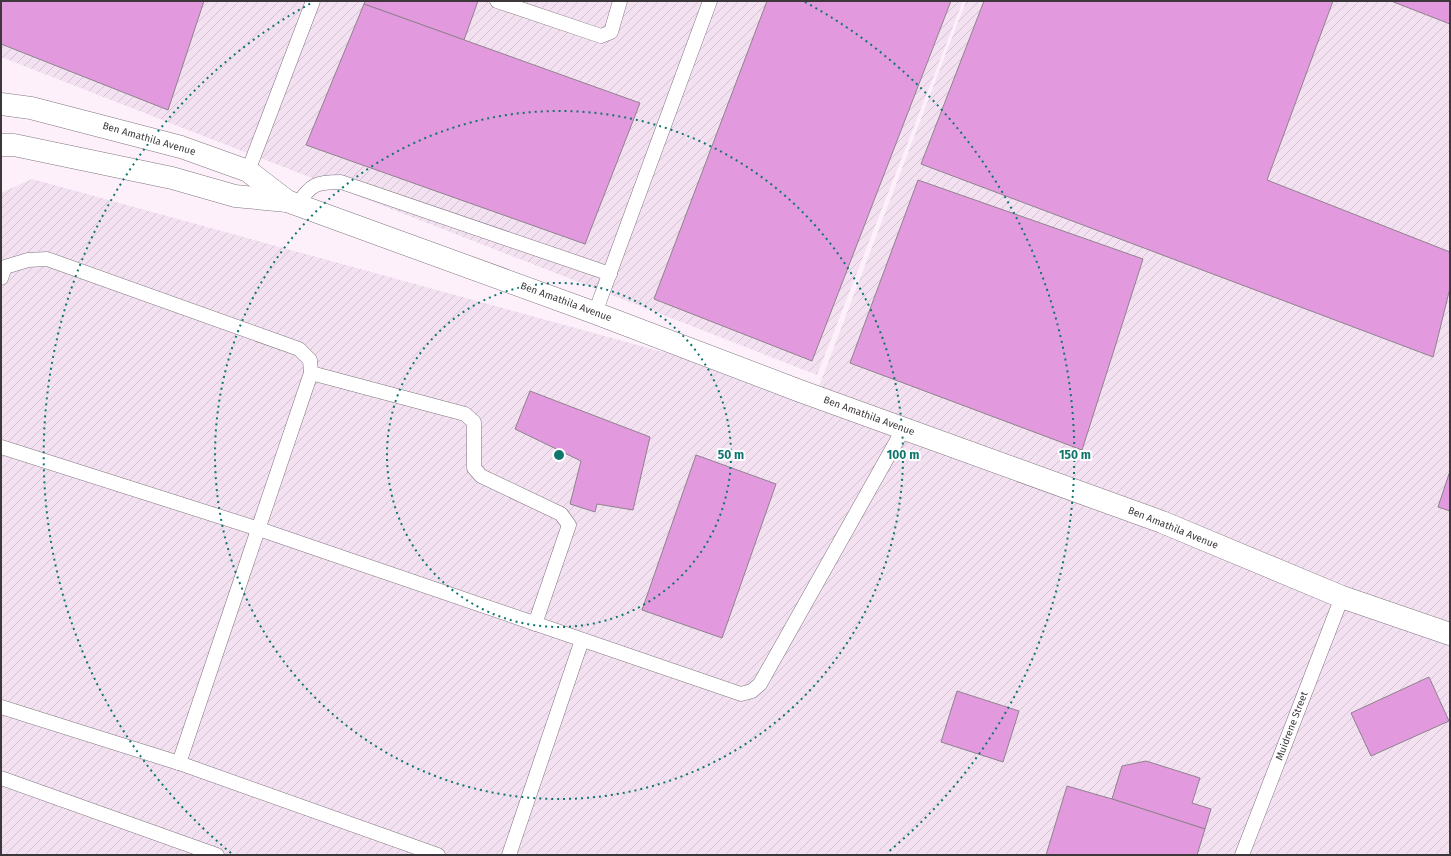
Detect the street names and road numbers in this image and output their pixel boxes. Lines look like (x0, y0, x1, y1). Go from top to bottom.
street label: Ben Amathila Avenue (101, 120, 197, 158)
street label: Ben Amathila Avenue (519, 280, 613, 324)
street label: Ben Amathila Avenue (822, 394, 916, 438)
street label: Ben Amathila Avenue (1126, 504, 1220, 552)
street label: Muidrene Street (1273, 690, 1311, 762)

